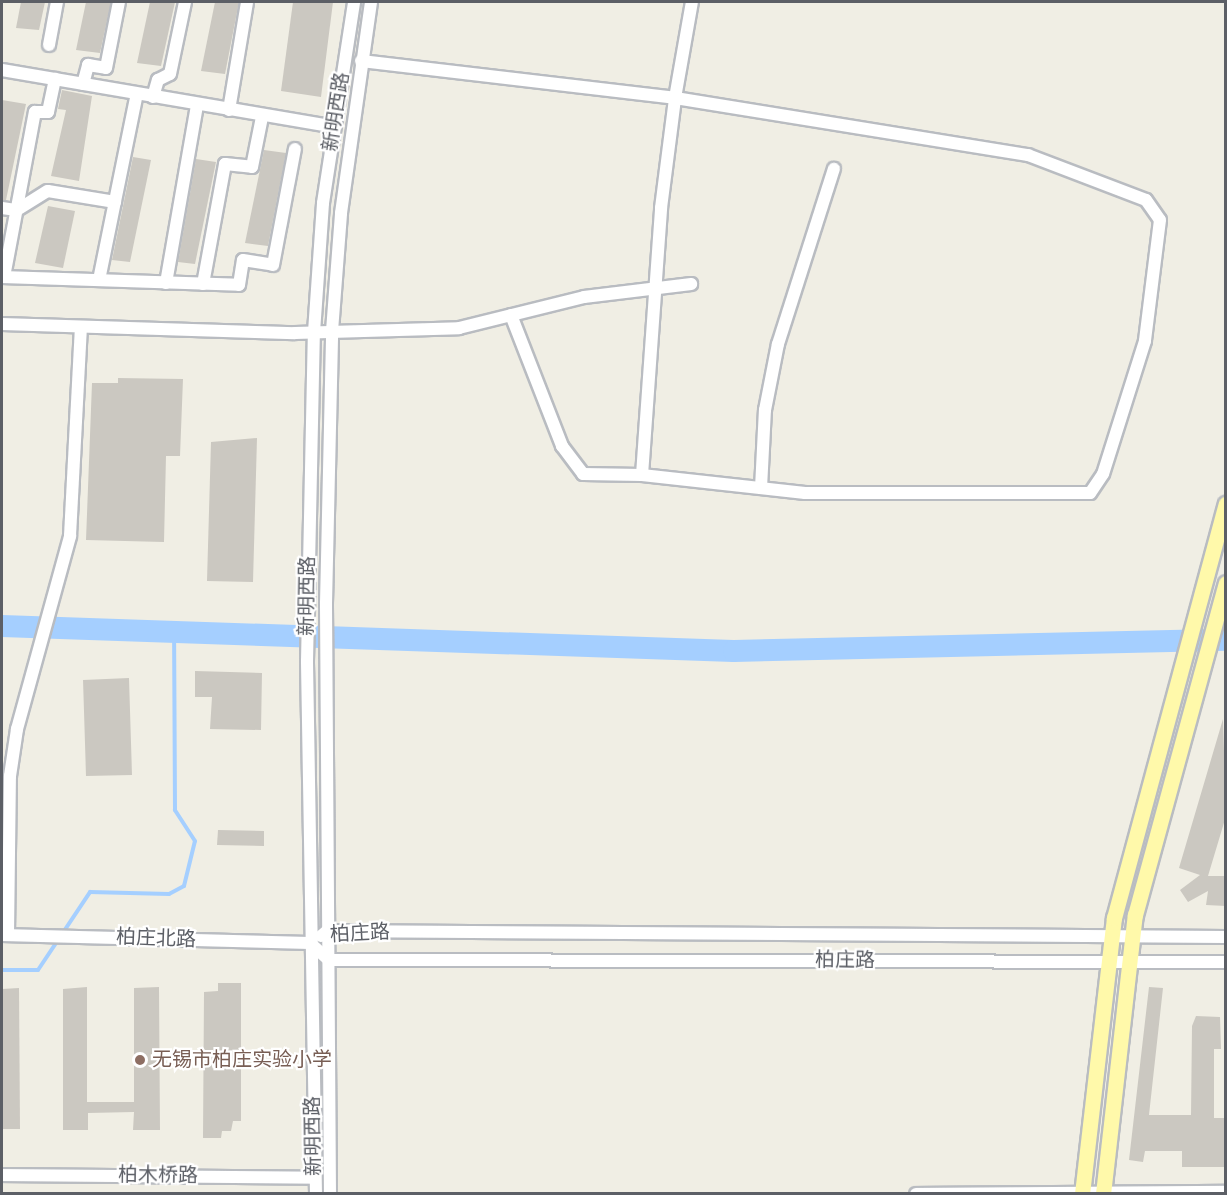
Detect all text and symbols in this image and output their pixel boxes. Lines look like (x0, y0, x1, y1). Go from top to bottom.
street label: 新明西路 (319, 71, 355, 153)
street label: 新明西路 (295, 556, 321, 636)
street label: 柏庄路 (329, 920, 391, 948)
street label: 柏庄北路 (116, 926, 196, 952)
street label: 柏庄路 (815, 948, 875, 974)
place label: 无锡市柏庄实验小学 (152, 1048, 332, 1072)
marker: 无锡市柏庄实验小学 (133, 1053, 147, 1067)
street label: 新明西路 (301, 1096, 327, 1176)
street label: 柏木桥路 (118, 1163, 198, 1189)

